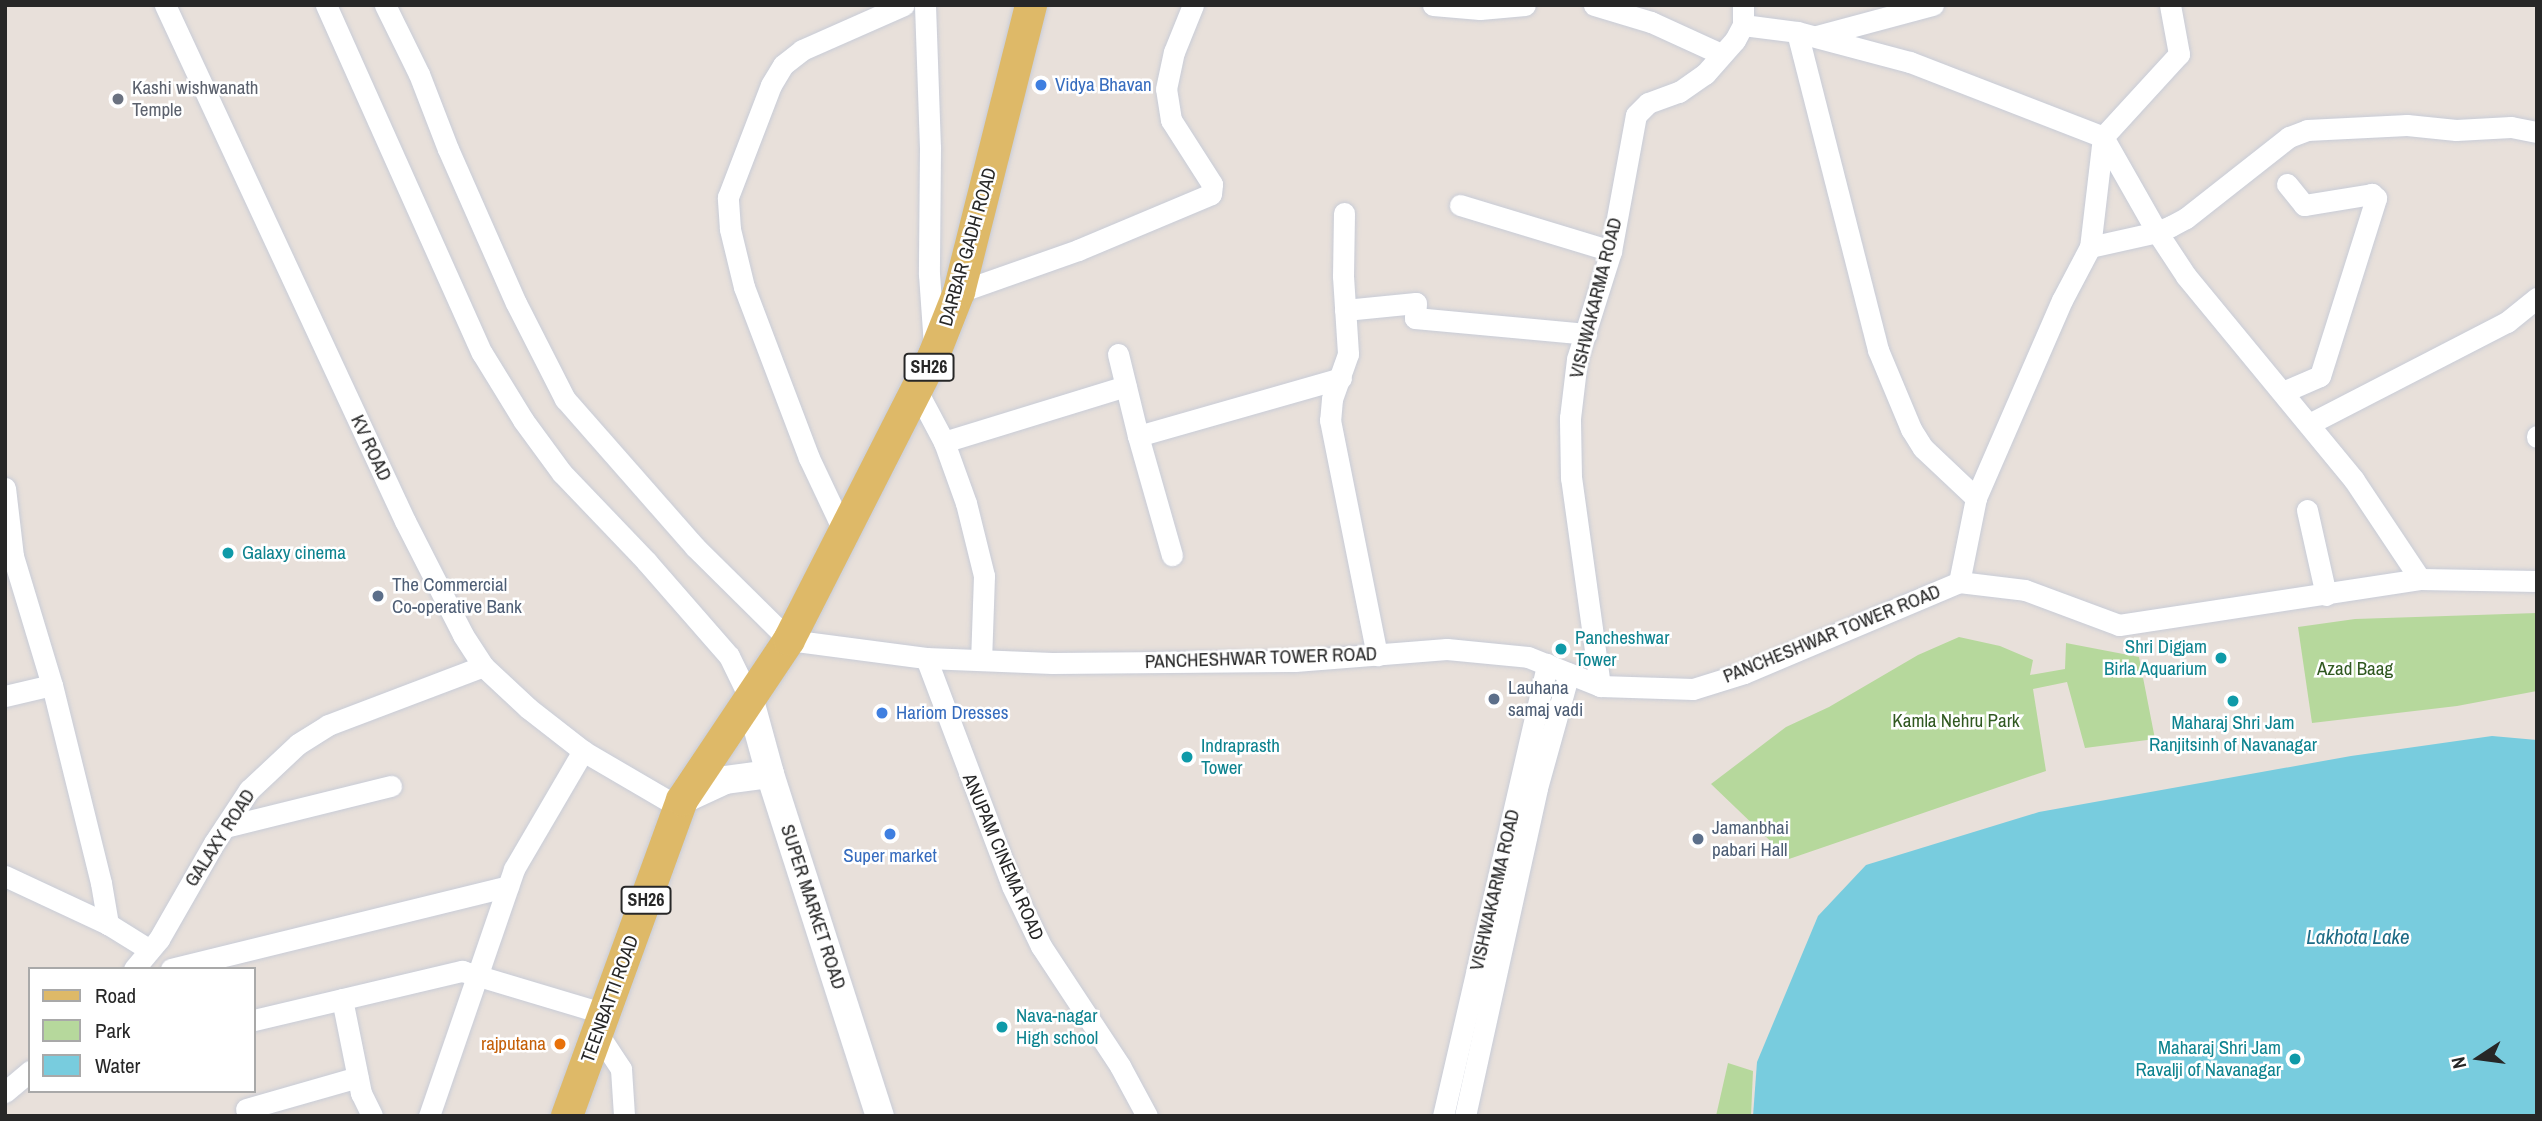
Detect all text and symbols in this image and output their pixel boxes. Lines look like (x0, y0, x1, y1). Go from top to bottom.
place label: Vidya Bhavan (1055, 74, 1152, 96)
place label: Kashi wishwanath Temple (132, 77, 258, 121)
marker: Vidya Bhavan (1033, 77, 1049, 93)
marker: Kashi wishwanath Temple (110, 91, 126, 107)
street label: DARBAR GADH ROAD (934, 165, 1002, 329)
street label: VISHWAKARMA ROAD (1565, 215, 1627, 381)
road number: SH26 (903, 352, 955, 382)
street label: KV ROAD (346, 411, 396, 485)
place label: Galaxy cinema (242, 542, 346, 564)
marker: Galaxy cinema (220, 545, 236, 561)
place label: The Commercial Co-operative Bank (392, 574, 522, 618)
street label: PANCHESHWAR TOWER ROAD (1720, 580, 1944, 688)
marker: The Commercial Co-operative Bank (370, 588, 386, 604)
place label: Pancheshwar Tower (1575, 627, 1669, 671)
place label: Shri Digjam Birla Aquarium (2103, 636, 2207, 680)
marker: Pancheshwar Tower (1553, 641, 1569, 657)
street label: PANCHESHWAR TOWER ROAD (1144, 643, 1378, 673)
marker: Shri Digjam Birla Aquarium (2213, 650, 2229, 666)
park label: Azad Baag (2317, 658, 2393, 680)
place label: Lauhana samaj vadi (1508, 677, 1583, 721)
marker: Lauhana samaj vadi (1486, 691, 1502, 707)
marker: Maharaj Shri Jam Ranjitsinh of Navanagar (2225, 693, 2241, 709)
place label: Hariom Dresses (896, 702, 1009, 724)
marker: Hariom Dresses (874, 705, 890, 721)
park label: Kamla Nehru Park (1892, 710, 2020, 732)
place label: Maharaj Shri Jam Ranjitsinh of Navanagar (2149, 712, 2317, 756)
place label: Indraprasth Tower (1201, 735, 1280, 779)
marker: Indraprasth Tower (1179, 749, 1195, 765)
street label: ANUPAM CINEMA ROAD (957, 770, 1049, 944)
street label: GALAXY ROAD (180, 785, 260, 891)
street label: VISHWAKARMA ROAD (1465, 807, 1525, 973)
place label: Jamanbhai pabari Hall (1712, 817, 1789, 861)
street label: SUPER MARKET ROAD (776, 822, 850, 992)
marker: Super market (882, 826, 898, 842)
marker: Jamanbhai pabari Hall (1690, 831, 1706, 847)
place label: Super market (843, 845, 937, 867)
road number: SH26 (620, 886, 672, 915)
water label: Lakhota Lake (2306, 924, 2410, 950)
street label: TEENBATTI ROAD (576, 932, 644, 1066)
legend (28, 967, 256, 1093)
text: Road (95, 981, 136, 1010)
place label: Nava-nagar High school (1016, 1005, 1098, 1049)
text: Park (95, 1016, 130, 1045)
marker: Nava-nagar High school (994, 1019, 1010, 1035)
north arrow (2444, 1023, 2514, 1093)
place label: rajputana (481, 1033, 546, 1055)
marker: rajputana (552, 1036, 568, 1052)
place label: Maharaj Shri Jam Ravalji of Navanagar (2136, 1037, 2281, 1081)
text: Water (95, 1051, 140, 1080)
marker: Maharaj Shri Jam Ravalji of Navanagar (2287, 1051, 2303, 1067)
text: N (2445, 1054, 2472, 1071)

